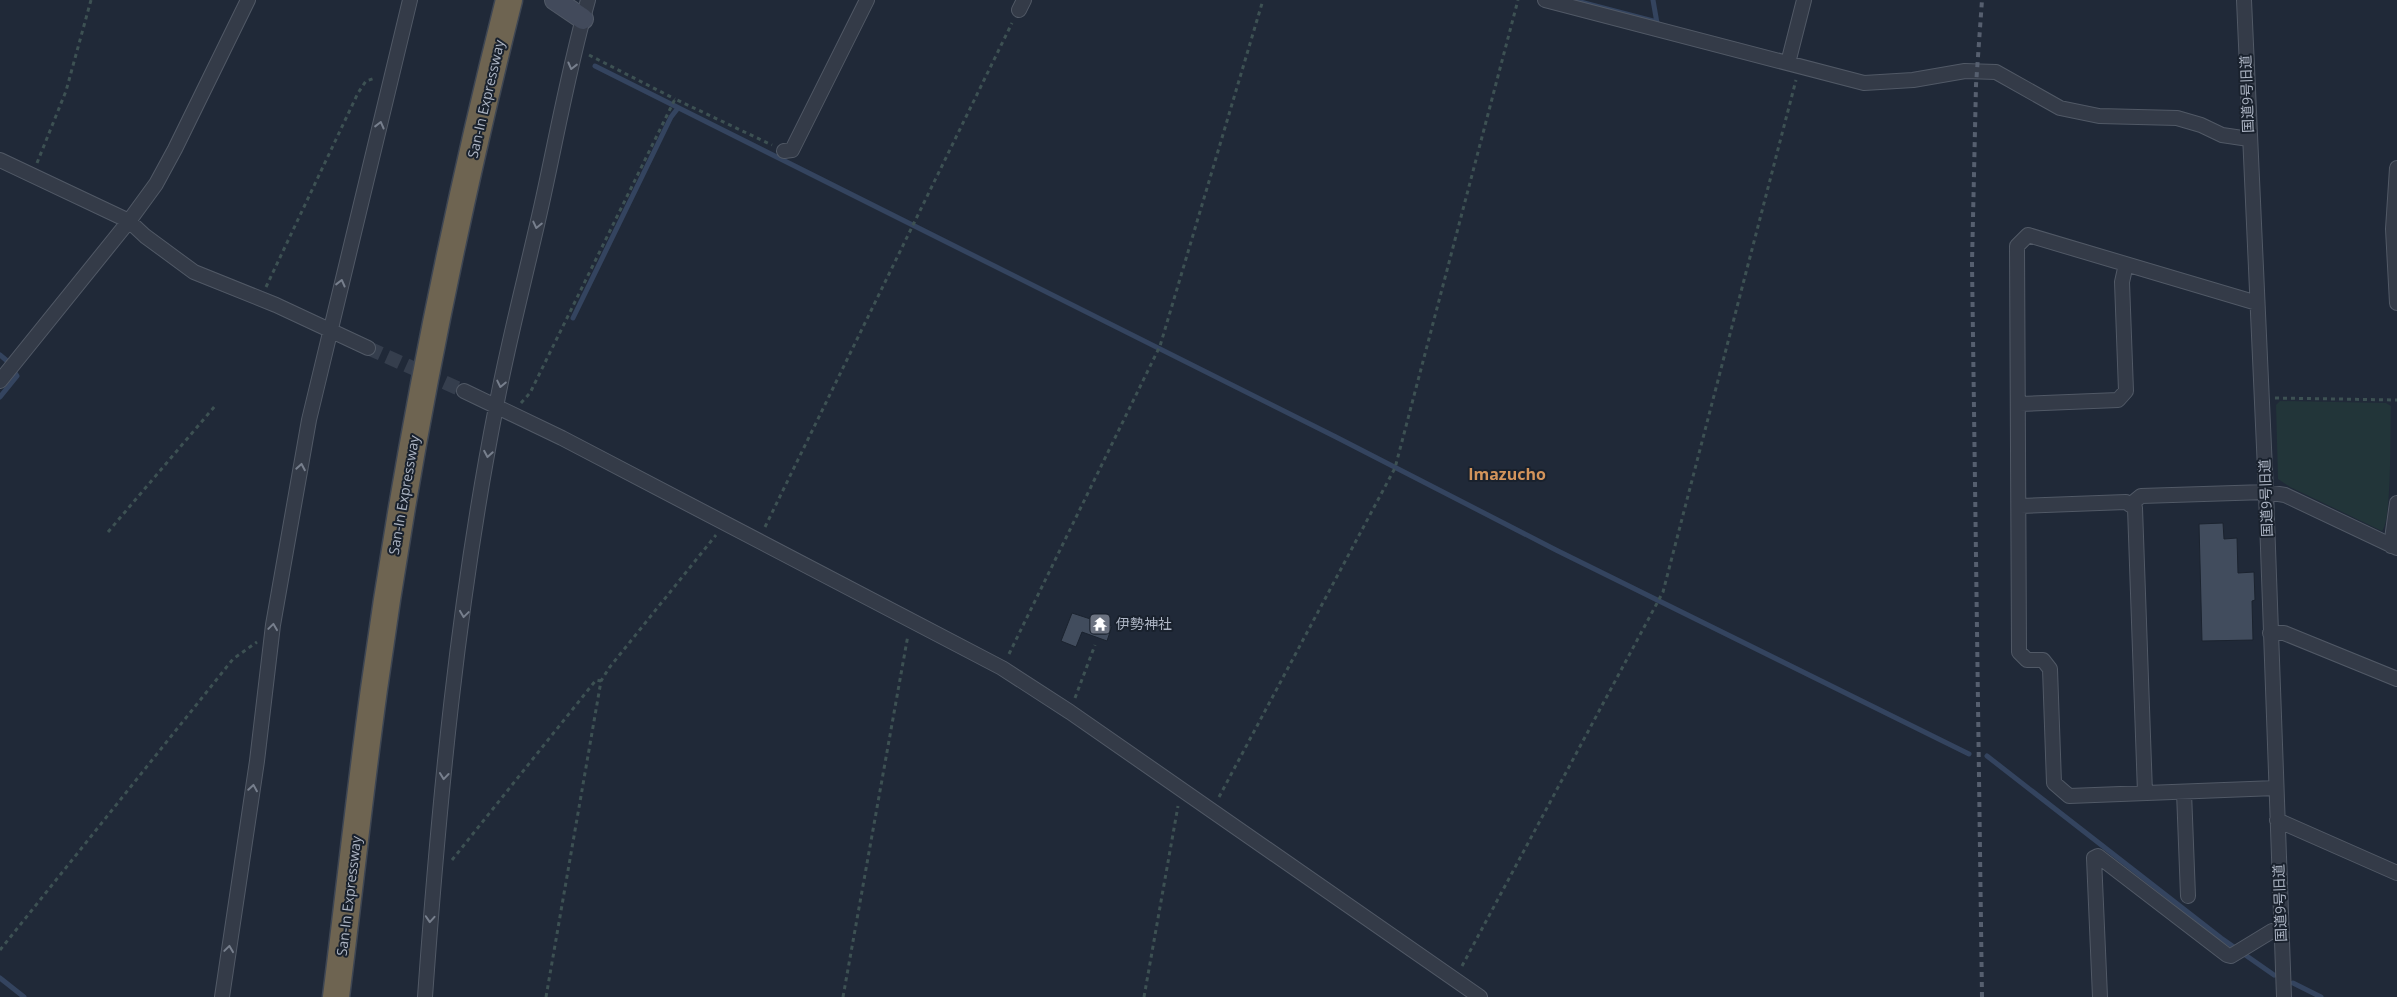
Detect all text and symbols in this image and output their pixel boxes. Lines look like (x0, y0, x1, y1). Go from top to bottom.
street label: San-In Expressway (463, 37, 509, 160)
street label: 国道9号旧道 (2236, 55, 2257, 133)
one-way arrow (567, 62, 577, 70)
one-way arrow (374, 120, 385, 129)
one-way arrow (532, 221, 543, 229)
one-way arrow (335, 278, 346, 287)
one-way arrow (496, 379, 507, 388)
street label: San-In Expressway (384, 433, 424, 556)
one-way arrow (483, 449, 493, 458)
street label: 国道9号旧道 (2255, 459, 2276, 537)
one-way arrow (295, 462, 305, 471)
district label: Imazucho (1468, 463, 1546, 485)
one-way arrow (459, 611, 470, 619)
temple icon: 伊勢神社 (1088, 612, 1112, 636)
place label: 伊勢神社 (1116, 614, 1172, 633)
one-way arrow (267, 622, 278, 630)
one-way arrow (439, 772, 450, 780)
one-way arrow (247, 784, 258, 792)
street label: San-In Expressway (332, 834, 365, 957)
street label: 国道9号旧道 (2269, 864, 2290, 942)
one-way arrow (425, 915, 436, 923)
one-way arrow (223, 944, 234, 952)

